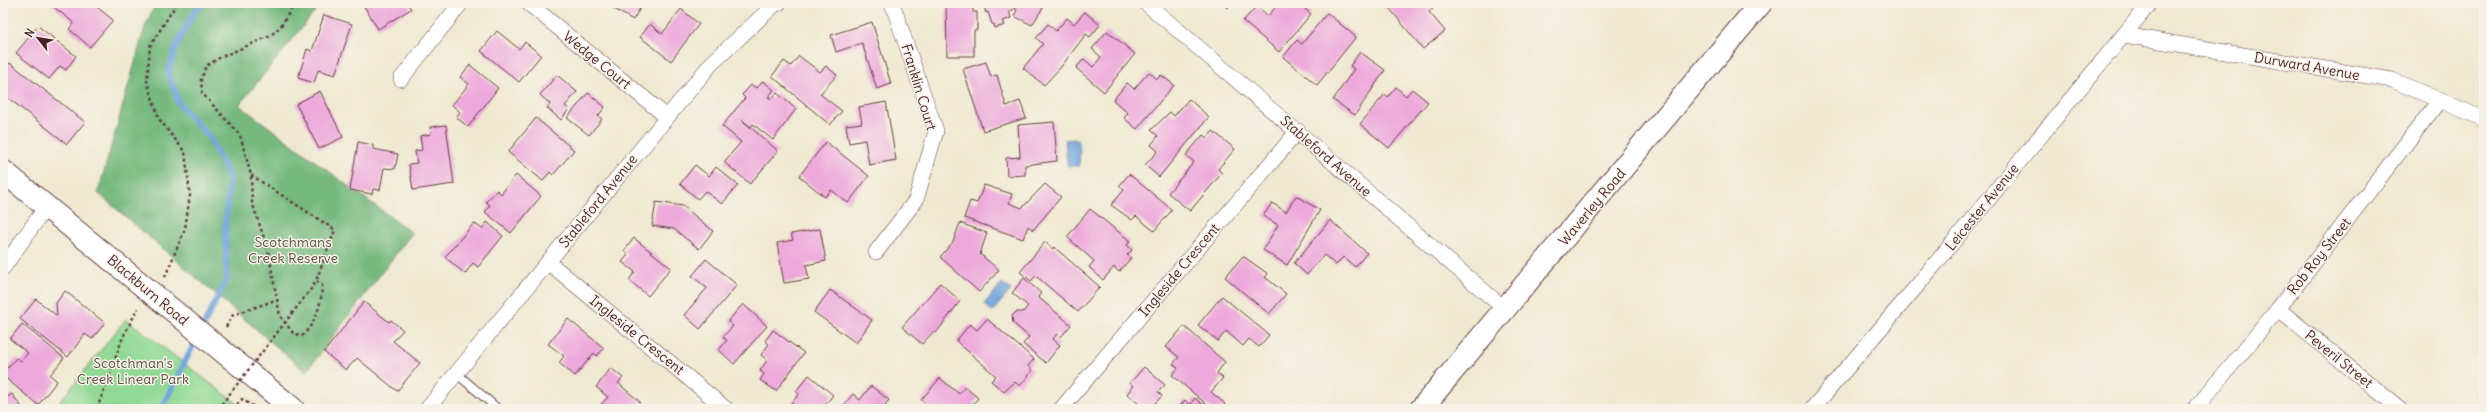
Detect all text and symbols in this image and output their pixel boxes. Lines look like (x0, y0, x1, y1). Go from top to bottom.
north arrow (18, 18, 58, 58)
text: N (21, 26, 37, 40)
street label: Wedge Court (559, 27, 635, 93)
street label: Franklin Court (897, 42, 941, 133)
street label: Durward Avenue (2253, 48, 2361, 84)
street label: Stableford Avenue (1277, 111, 1375, 201)
street label: Stableford Avenue (555, 151, 641, 251)
street label: Leicester Avenue (1941, 160, 2023, 254)
street label: Waverley Road (1555, 165, 1629, 249)
street label: Rob Roy Street (2283, 214, 2355, 298)
street label: Ingleside Crescent (1135, 219, 1224, 320)
park label: Scotchmans Creek Reserve (248, 233, 338, 267)
street label: Blackburn Road (104, 251, 192, 329)
street label: Ingleside Crescent (586, 291, 688, 379)
street label: Peveril Street (2301, 326, 2377, 392)
park label: Scotchman's Creek Linear Park (77, 354, 189, 388)

